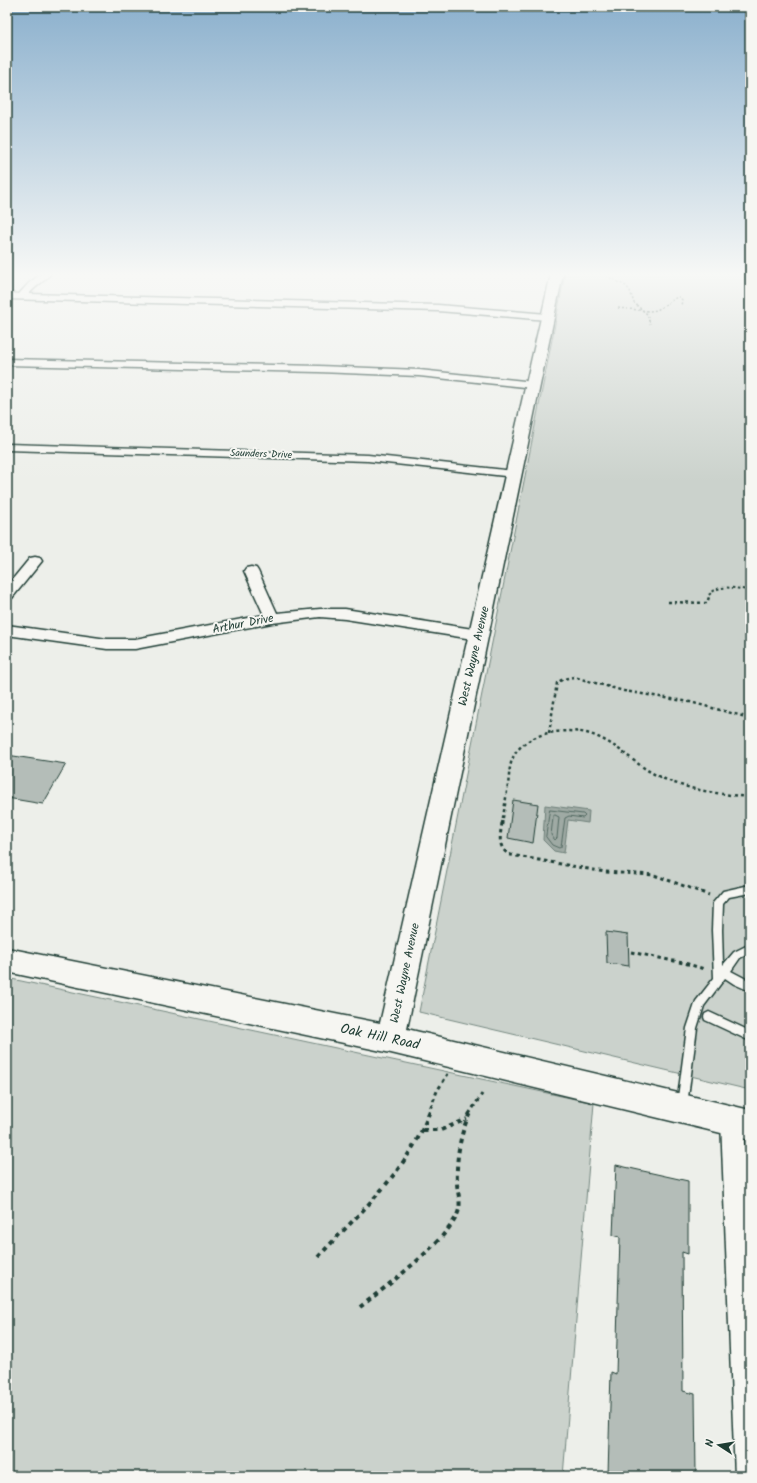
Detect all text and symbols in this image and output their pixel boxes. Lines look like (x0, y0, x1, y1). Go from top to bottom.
street label: Saunders Drive (230, 445, 293, 463)
street label: West Wayne Avenue (453, 604, 495, 708)
street label: Arthur Drive (211, 609, 276, 639)
street label: West Wayne Avenue (385, 921, 425, 1025)
street label: Oak Hill Road (338, 1018, 423, 1056)
north arrow (699, 1425, 739, 1465)
text: N (701, 1438, 720, 1448)

